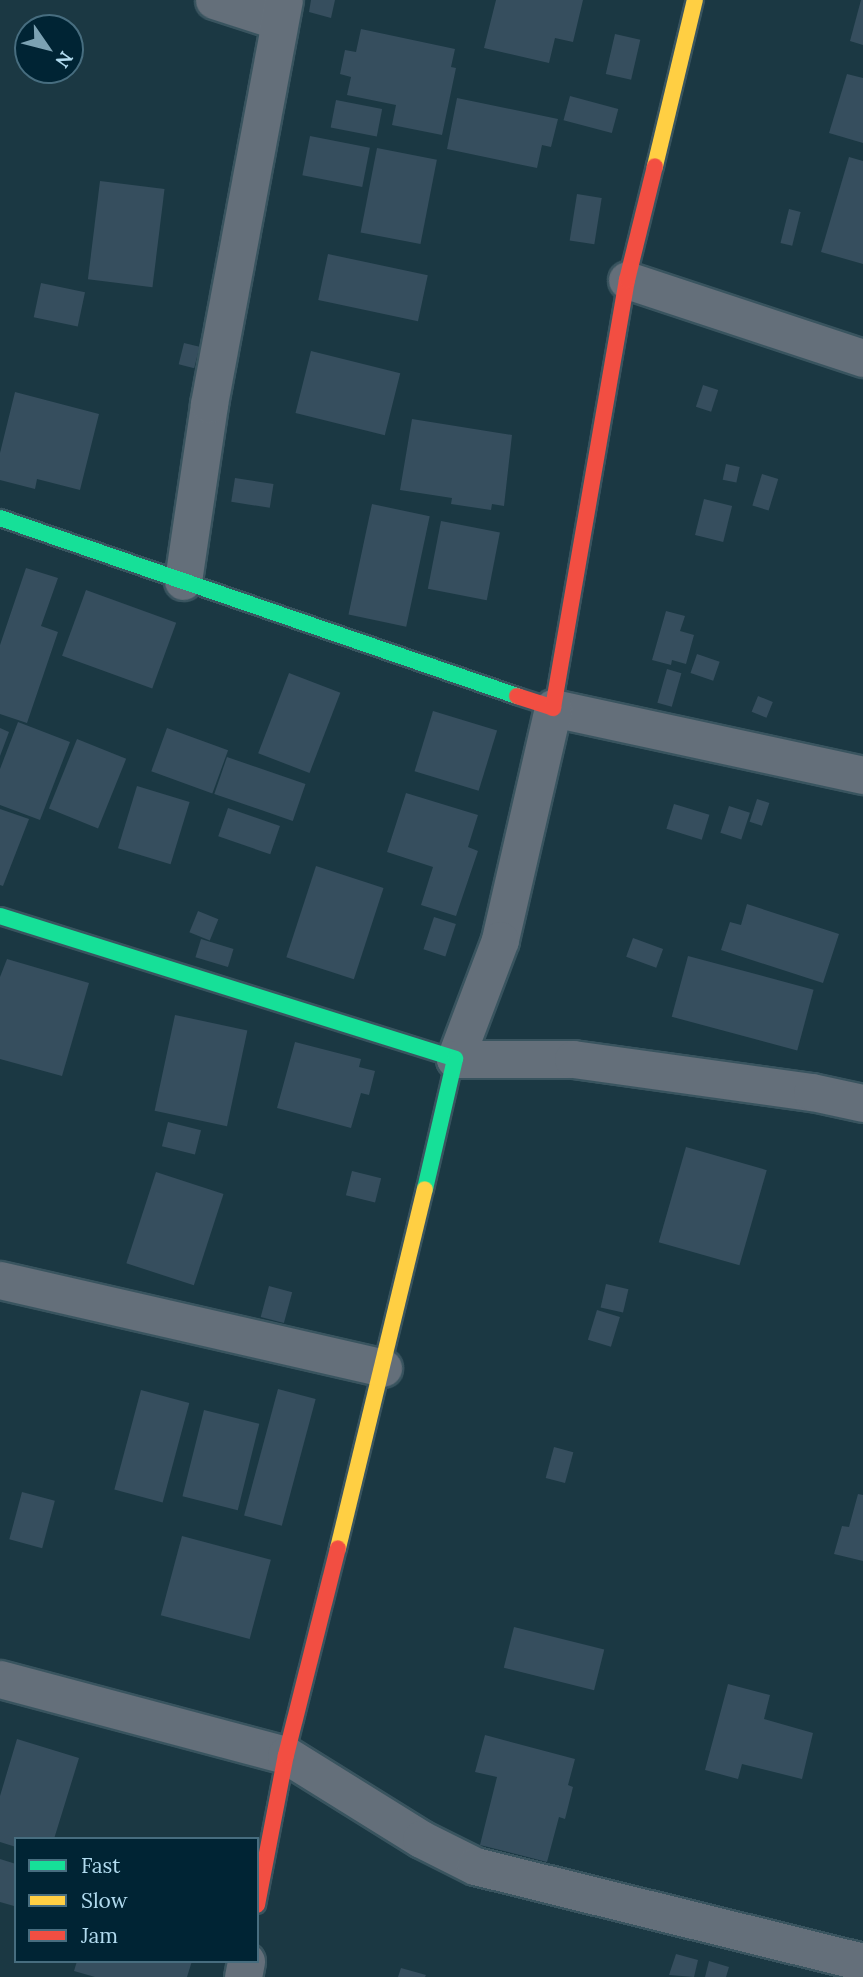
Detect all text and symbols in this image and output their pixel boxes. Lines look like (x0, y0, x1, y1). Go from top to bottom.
north arrow (14, 14, 84, 84)
text: N (51, 47, 79, 73)
legend (14, 1837, 259, 1963)
text: Fast (81, 1852, 120, 1879)
text: Slow (81, 1887, 128, 1914)
text: Jam (81, 1922, 118, 1949)

